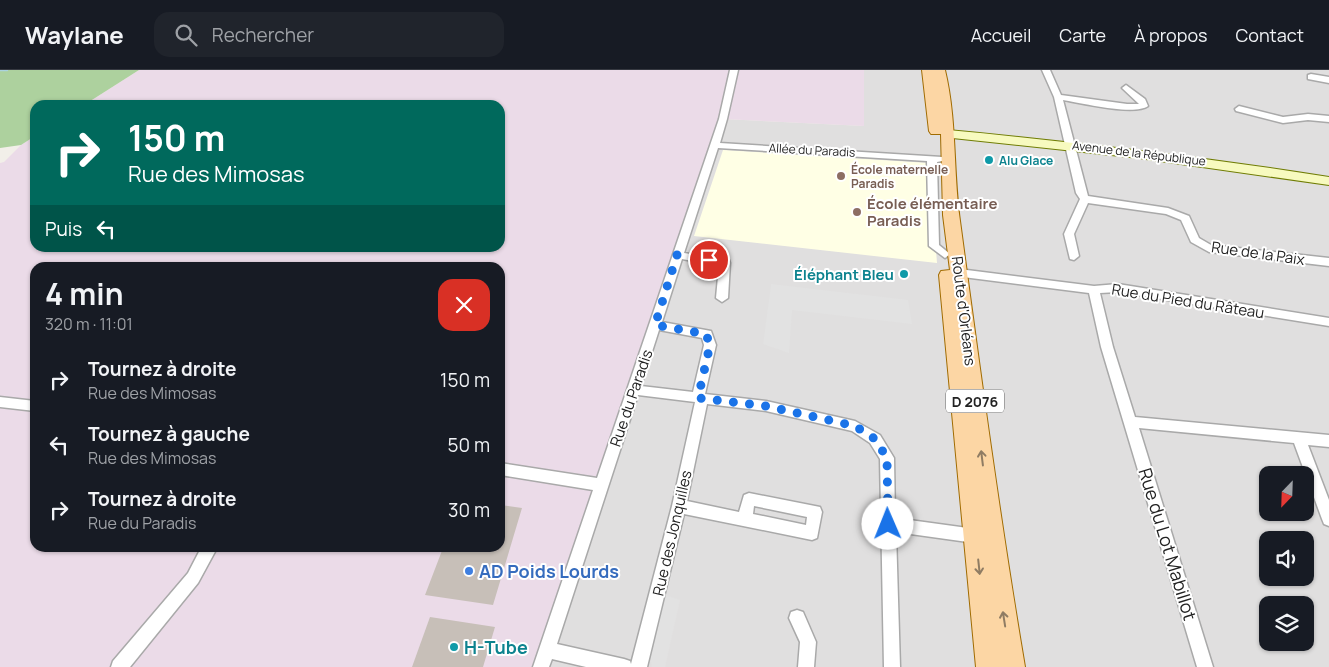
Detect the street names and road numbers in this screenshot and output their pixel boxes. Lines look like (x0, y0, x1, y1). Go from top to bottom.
street label: Avenue de la République (1071, 136, 1207, 170)
street label: Allée du Paradis (768, 139, 856, 161)
street label: Rue de la Paix (1210, 236, 1306, 270)
street label: Route d'Orléans (947, 255, 981, 367)
street label: Rue du Pied du Râteau (1110, 279, 1266, 323)
street label: Rue du Paradis (605, 346, 658, 449)
road number: D 2076 (946, 390, 1004, 412)
street label: Rue du Lot Mabillot (1133, 465, 1203, 623)
street label: Rue des Jonquilles (647, 468, 697, 598)

